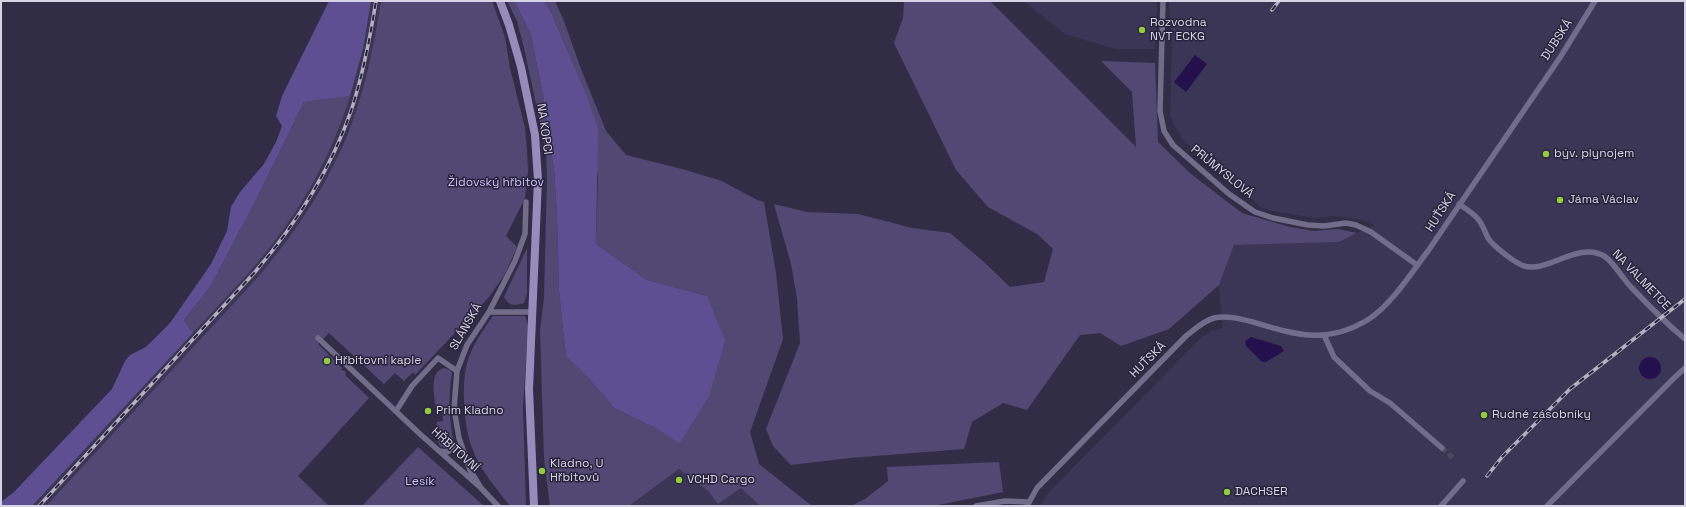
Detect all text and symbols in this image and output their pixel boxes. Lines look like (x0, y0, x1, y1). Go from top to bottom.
place label: Rozvodna NVT ECKG (1150, 16, 1207, 44)
street label: DUBSKÁ (1538, 17, 1576, 63)
marker: Rozvodna NVT ECKG (1137, 25, 1147, 35)
street label: NA KOPCI (533, 103, 555, 155)
street label: PRŮMYSLOVÁ (1188, 142, 1256, 202)
place label: býv. plynojem (1554, 147, 1634, 161)
marker: býv. plynojem (1541, 149, 1551, 159)
park label: Židovský hřbitov (448, 176, 544, 190)
street label: HUŤSKÁ (1423, 189, 1459, 235)
place label: Jáma Václav (1568, 193, 1639, 207)
marker: Jáma Václav (1555, 195, 1565, 205)
street label: NA VALMETCE (1609, 247, 1673, 313)
street label: SLÁNSKÁ (447, 301, 485, 353)
street label: HUŤSKÁ (1127, 339, 1169, 381)
place label: Hřbitovní kaple (335, 354, 421, 368)
marker: Hřbitovní kaple (322, 356, 332, 366)
place label: Prim Kladno (436, 404, 504, 418)
marker: Prim Kladno (423, 406, 433, 416)
place label: Rudné zásobníky (1492, 408, 1591, 422)
marker: Rudné zásobníky (1479, 410, 1489, 420)
street label: HŘBITOVNÍ (428, 425, 482, 475)
place label: Kladno, U Hřbitovů (550, 457, 603, 485)
marker: Kladno, U Hřbitovů (537, 466, 547, 476)
place label: VCHD Cargo (687, 473, 755, 487)
park label: Lesík (405, 475, 435, 489)
marker: VCHD Cargo (674, 475, 684, 485)
place label: DACHSER (1235, 485, 1288, 499)
marker: DACHSER (1222, 487, 1232, 497)

